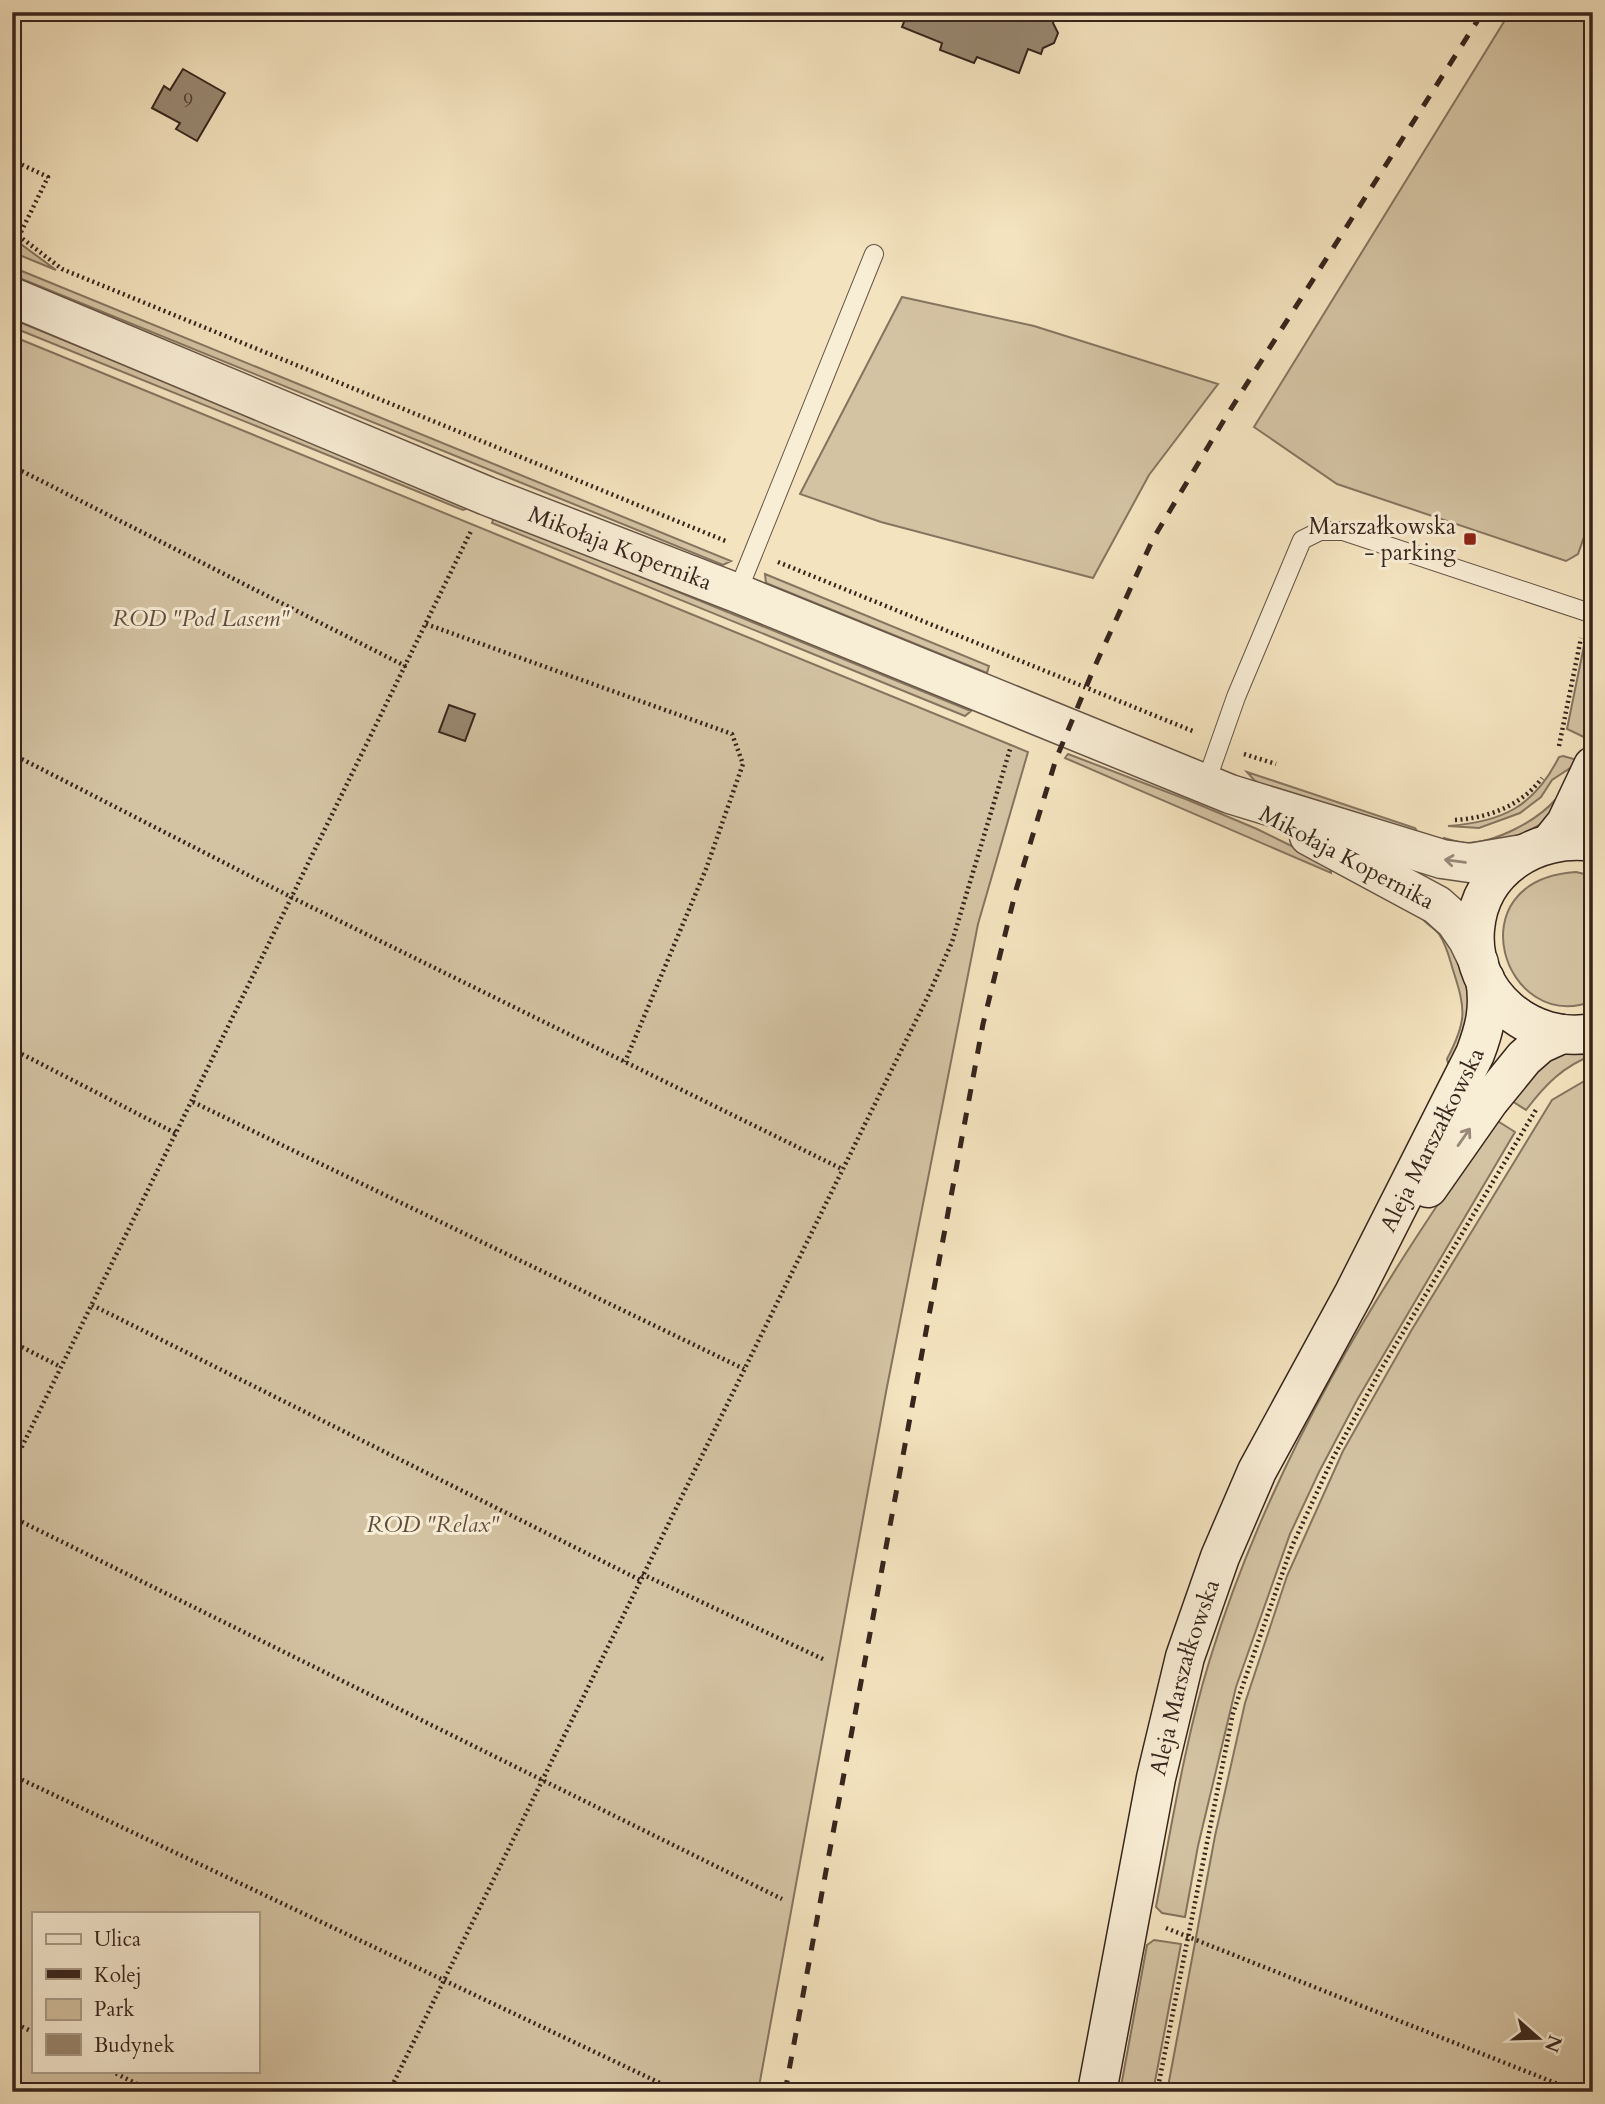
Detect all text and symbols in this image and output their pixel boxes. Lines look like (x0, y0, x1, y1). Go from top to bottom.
house number: 9 (183, 88, 193, 114)
street label: Mikołaja Kopernika (524, 499, 716, 598)
place label: Marszałkowska - parking (1309, 511, 1456, 568)
marker: Marszałkowska - parking (1462, 531, 1478, 547)
park label: ROD "Pod Lasem" (112, 603, 290, 634)
street label: Mikołaja Kopernika (1254, 798, 1440, 917)
one-way arrow (1444, 854, 1467, 867)
street label: Aleja Marszałkowska (1372, 1044, 1492, 1237)
one-way arrow (1457, 1128, 1471, 1147)
park label: ROD "Relax" (367, 1509, 500, 1540)
street label: Aleja Marszałkowska (1142, 1575, 1227, 1779)
legend (32, 1912, 259, 2072)
text: Ulica (94, 1925, 141, 1954)
text: Kolej (94, 1961, 142, 1990)
text: Park (94, 1995, 135, 2024)
north arrow (1504, 2002, 1574, 2072)
text: Budynek (94, 2031, 176, 2060)
text: N (1538, 2031, 1568, 2056)

